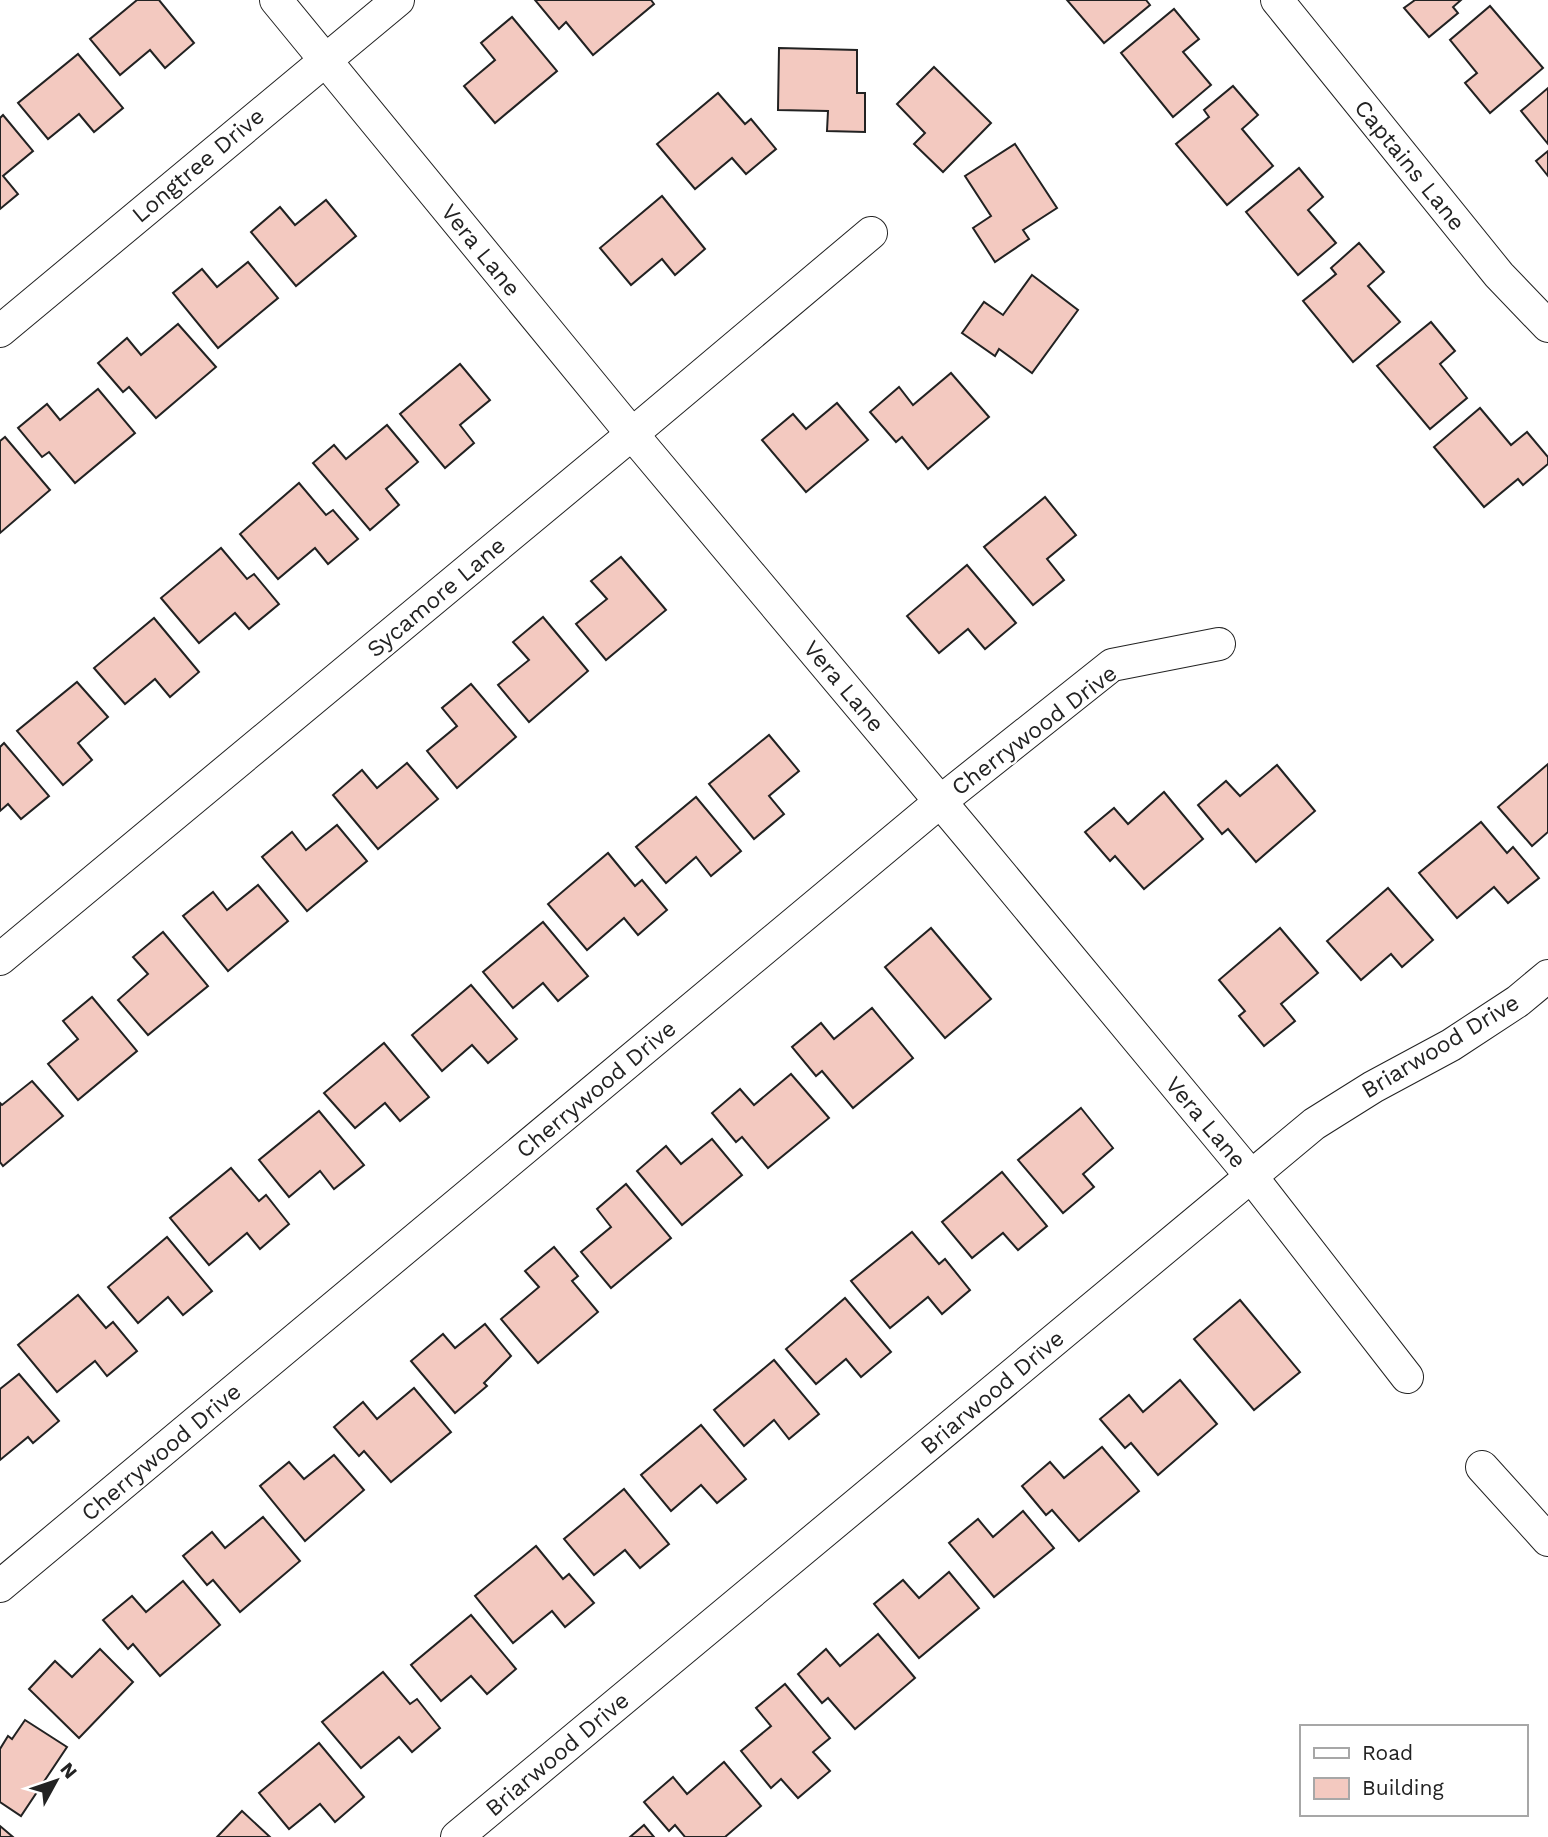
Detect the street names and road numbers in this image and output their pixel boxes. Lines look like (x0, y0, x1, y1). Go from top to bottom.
street label: Captains Lane (1349, 95, 1471, 236)
street label: Longtree Drive (127, 102, 270, 228)
street label: Vera Lane (435, 199, 526, 302)
street label: Sycamore Lane (362, 532, 511, 663)
street label: Vera Lane (798, 635, 890, 737)
street label: Cherrywood Drive (946, 659, 1122, 801)
street label: Briarwood Drive (1357, 989, 1524, 1104)
street label: Cherrywood Drive (511, 1015, 682, 1164)
street label: Vera Lane (1160, 1071, 1252, 1173)
street label: Briarwood Drive (915, 1325, 1070, 1460)
street label: Cherrywood Drive (76, 1378, 247, 1527)
street label: Briarwood Drive (480, 1687, 635, 1822)

